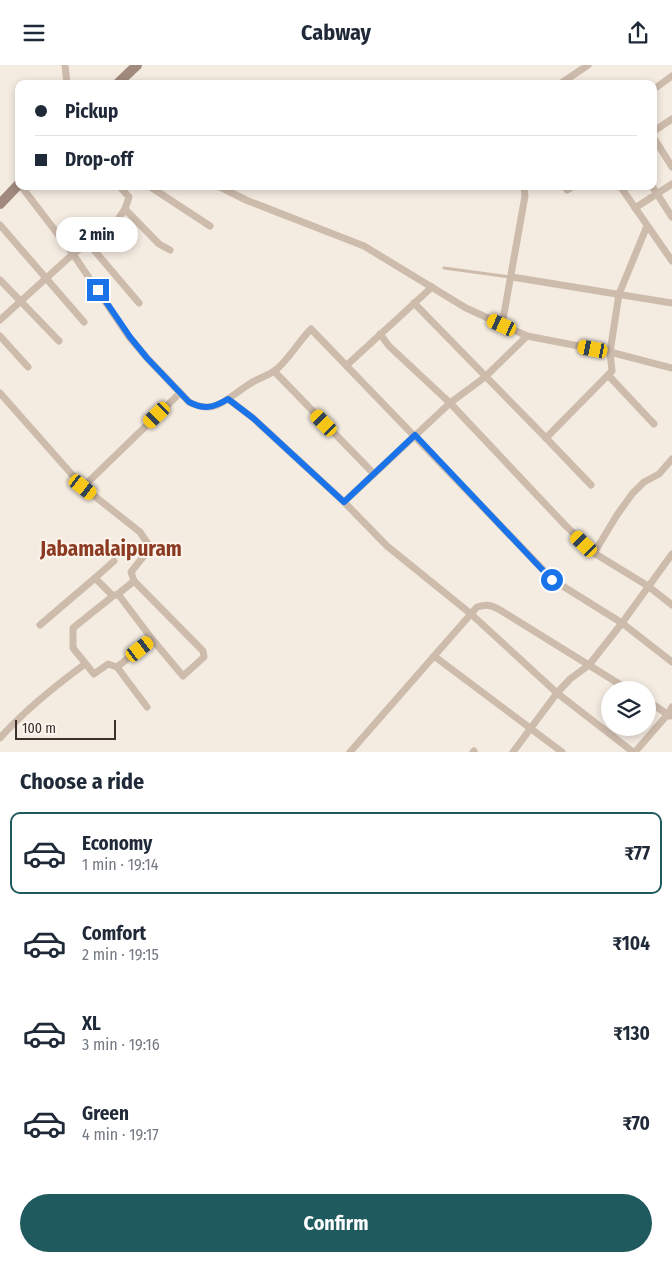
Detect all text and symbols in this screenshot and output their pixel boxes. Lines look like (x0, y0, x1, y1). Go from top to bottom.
icon: menu (20, 19, 48, 47)
text: Cabway (301, 19, 371, 46)
icon: share (624, 19, 652, 47)
text: Pickup (65, 100, 118, 123)
text: Drop-off (65, 148, 133, 171)
callout: 2 min (57, 217, 139, 253)
text: 2 min (79, 225, 115, 244)
route end (87, 279, 109, 301)
car (485, 312, 518, 338)
car (576, 339, 609, 359)
car (140, 399, 173, 431)
car (308, 407, 339, 439)
car (66, 472, 99, 502)
car (567, 528, 600, 560)
district label: Jabamalaipuram (39, 536, 182, 562)
route start (541, 569, 563, 591)
car (123, 634, 156, 664)
map controls (601, 681, 656, 736)
button: layers (601, 681, 656, 736)
scale bar (15, 717, 116, 740)
text: 100 m (22, 720, 56, 737)
text: Choose a ride (20, 768, 144, 795)
icon: car (22, 831, 67, 876)
text: Economy (82, 832, 152, 855)
text: ₹77 (624, 842, 650, 865)
text: 1 min · 19:14 (82, 855, 158, 874)
icon: car (22, 921, 67, 966)
text: Comfort (82, 922, 146, 945)
text: ₹104 (613, 932, 650, 955)
text: 2 min · 19:15 (82, 945, 159, 964)
icon: car (22, 1011, 67, 1056)
text: XL (82, 1012, 101, 1035)
text: ₹130 (613, 1022, 650, 1045)
text: 3 min · 19:16 (82, 1035, 160, 1054)
icon: car (22, 1101, 67, 1146)
text: Green (82, 1102, 129, 1125)
text: ₹70 (622, 1112, 650, 1135)
text: 4 min · 19:17 (82, 1125, 159, 1144)
button: Confirm (20, 1194, 652, 1252)

